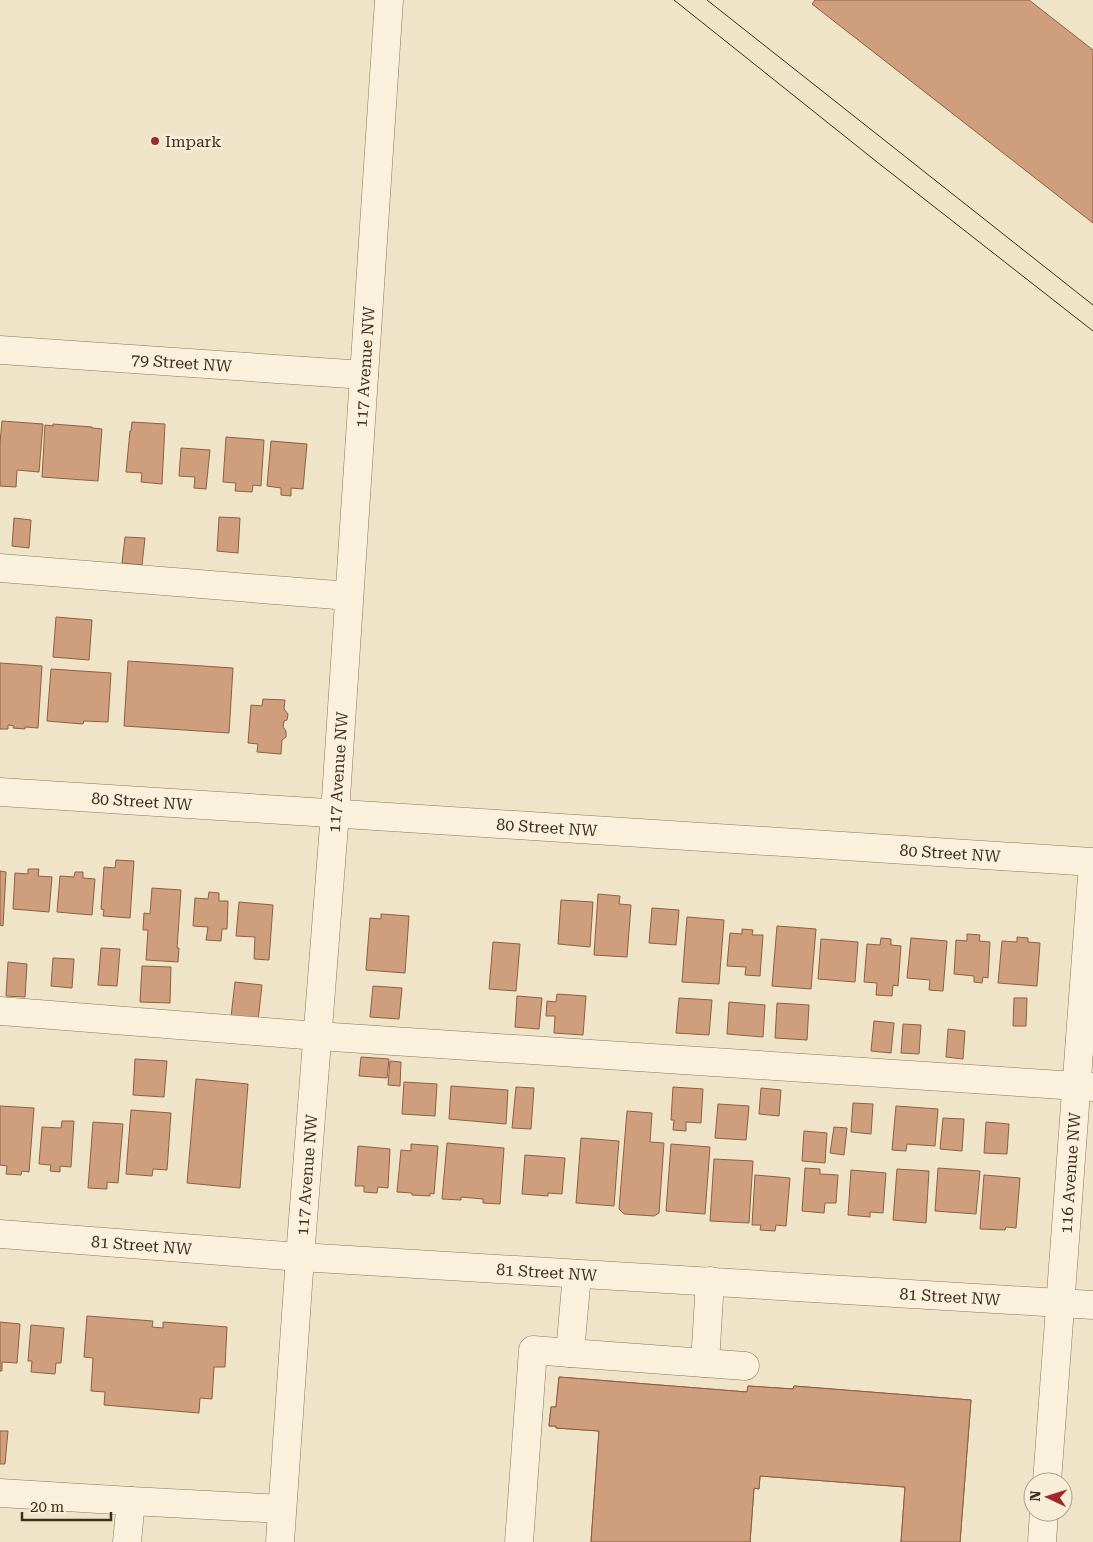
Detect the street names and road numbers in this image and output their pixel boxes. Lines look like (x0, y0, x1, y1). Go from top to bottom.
street label: 117 Avenue NW (352, 305, 379, 428)
street label: 79 Street NW (130, 350, 233, 376)
street label: 117 Avenue NW (324, 710, 352, 834)
street label: 80 Street NW (91, 789, 193, 814)
street label: 80 Street NW (496, 815, 599, 840)
street label: 80 Street NW (899, 841, 1002, 866)
street label: 116 Avenue NW (1056, 1111, 1085, 1234)
street label: 117 Avenue NW (293, 1113, 321, 1236)
street label: 81 Street NW (90, 1232, 193, 1259)
street label: 81 Street NW (496, 1260, 598, 1285)
street label: 81 Street NW (899, 1284, 1002, 1309)

